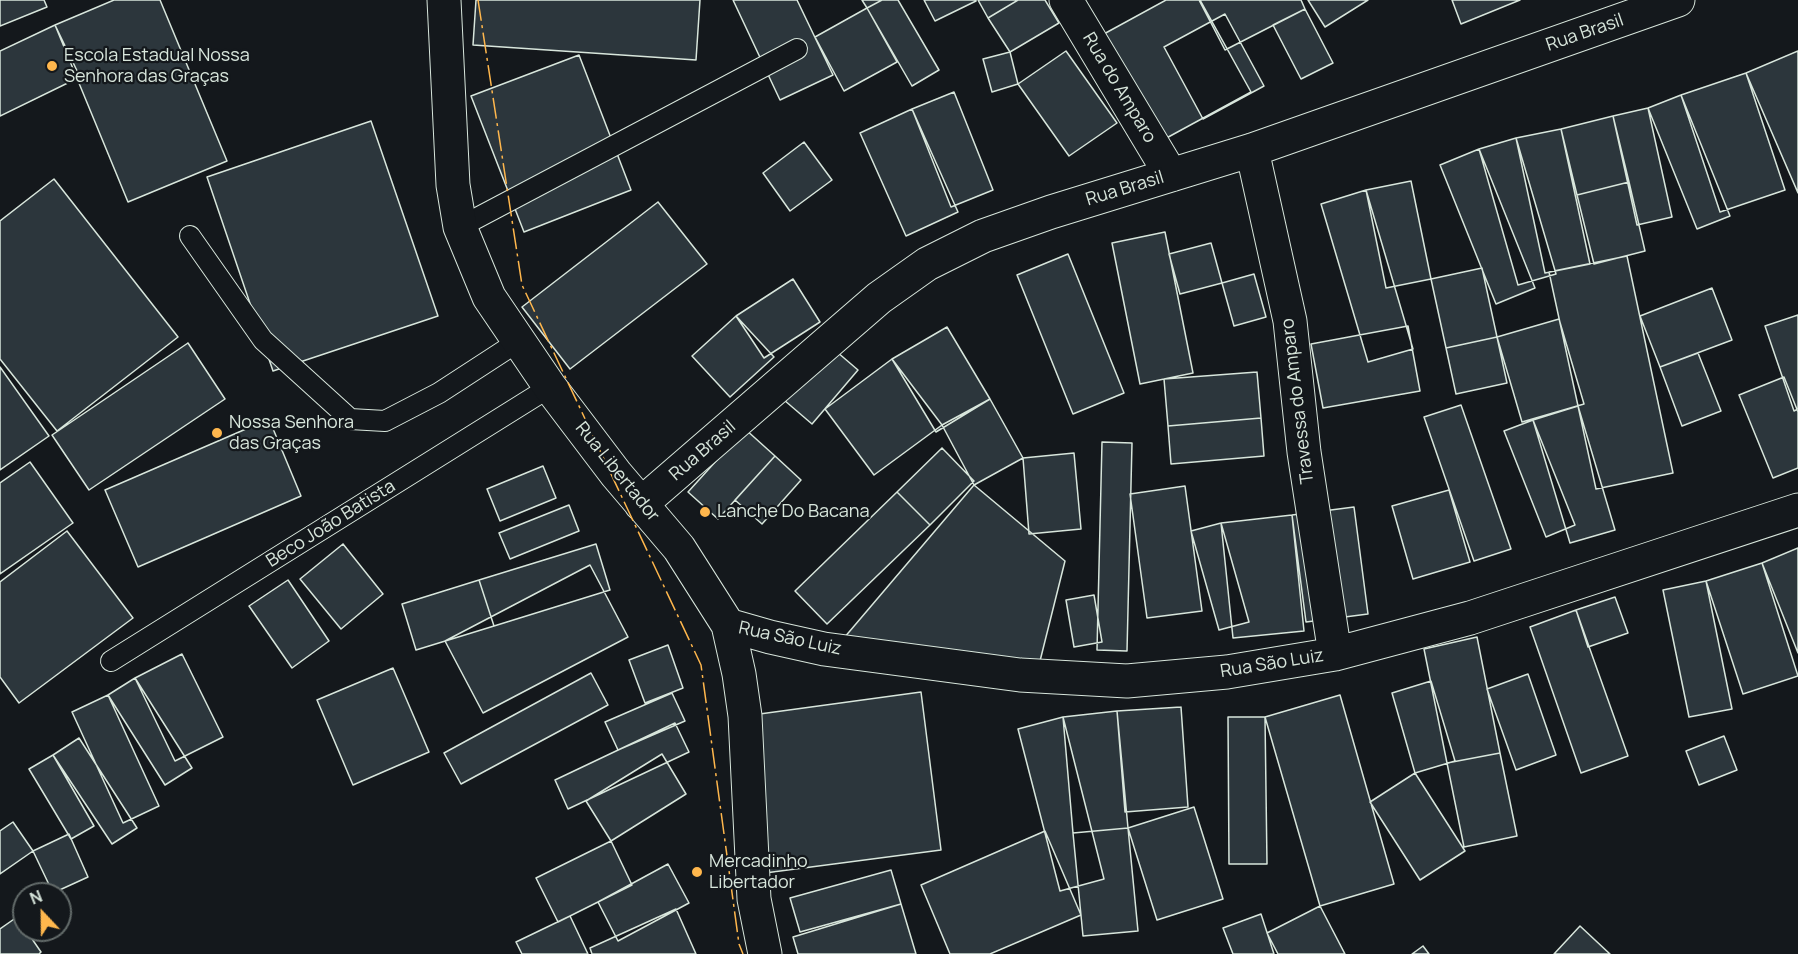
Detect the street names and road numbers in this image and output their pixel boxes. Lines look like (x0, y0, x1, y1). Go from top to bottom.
street label: Rua Brasil (1543, 10, 1627, 56)
street label: Rua do Amparo (1078, 29, 1160, 147)
street label: Rua Brasil (1083, 167, 1167, 211)
street label: Travessa do Amparo (1277, 317, 1319, 485)
street label: Rua Brasil (665, 416, 741, 486)
street label: Rua Libertador (570, 418, 664, 526)
street label: Beco João Batista (263, 476, 399, 572)
street label: Rua São Luiz (737, 618, 843, 660)
street label: Rua São Luiz (1219, 645, 1325, 683)

